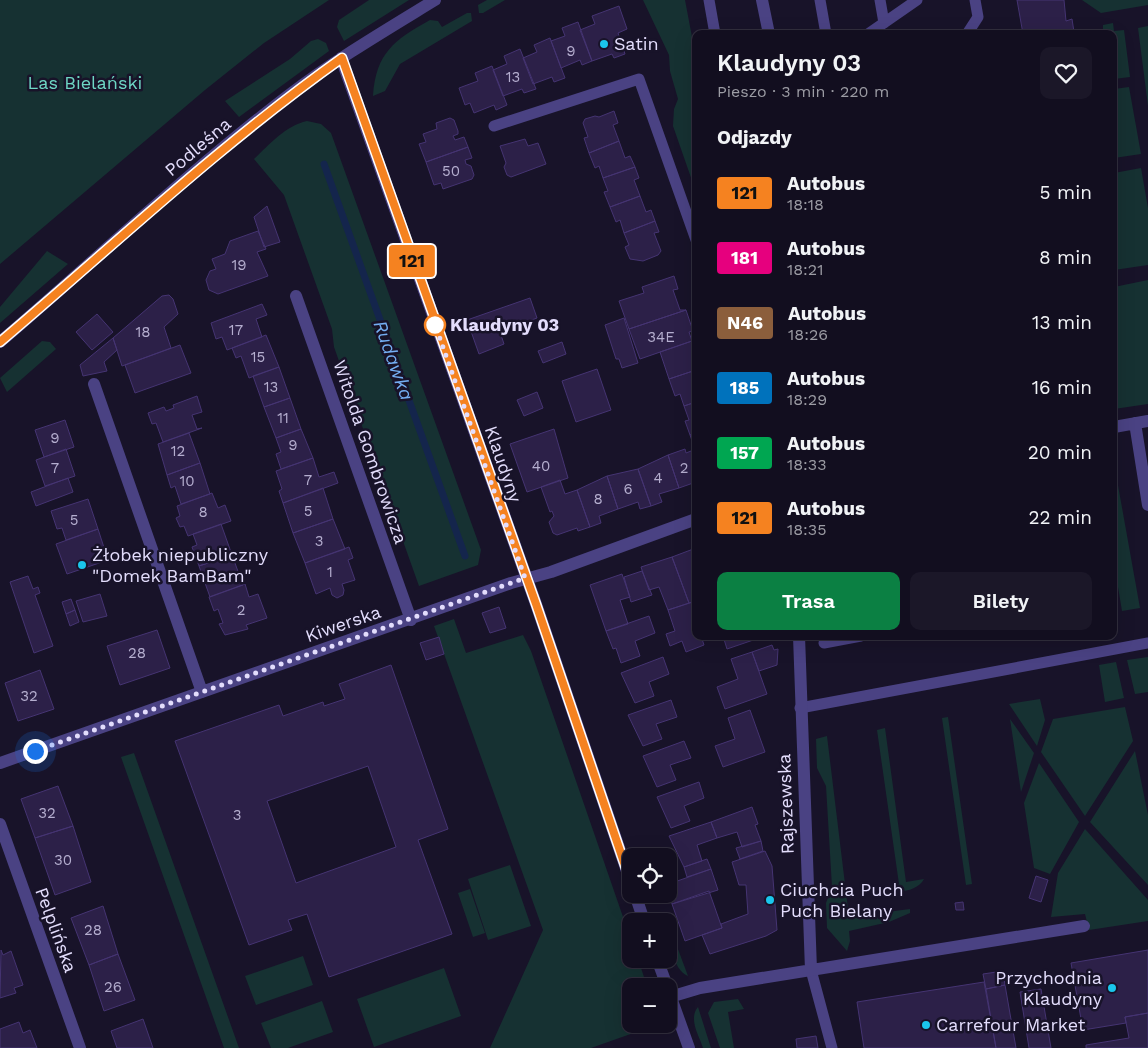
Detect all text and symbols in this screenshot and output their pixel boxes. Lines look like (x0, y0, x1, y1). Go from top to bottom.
place label: Satin (614, 33, 659, 54)
marker: Satin (598, 38, 610, 50)
house number: 9 (566, 42, 576, 60)
button: heart (1040, 47, 1092, 99)
text: Klaudyny 03 (717, 49, 861, 77)
house number: 13 (506, 68, 520, 86)
park label: Las Bielański (28, 72, 142, 93)
text: Pieszo · 3 min · 220 m (717, 82, 889, 101)
street label: Podleśna (160, 113, 235, 180)
text: Odjazdy (717, 126, 792, 149)
house number: 50 (442, 162, 460, 180)
text: Autobus (787, 172, 865, 195)
text: 5 min (1040, 181, 1092, 204)
text: 121 (731, 182, 758, 203)
text: 18:18 (787, 195, 824, 214)
text: Autobus (787, 237, 865, 260)
line badge: 121 (383, 245, 441, 277)
text: 8 min (1039, 246, 1092, 269)
text: 181 (731, 247, 758, 268)
text: 121 (399, 250, 425, 271)
house number: 19 (231, 256, 247, 274)
text: 18:21 (787, 260, 823, 279)
text: Autobus (788, 302, 866, 325)
text: 13 min (1032, 311, 1092, 334)
text: N46 (727, 312, 763, 333)
marker: Klaudyny 03 (424, 314, 446, 336)
place label: Klaudyny 03 (450, 314, 559, 335)
water label: Rudawka (368, 317, 419, 404)
house number: 17 (229, 321, 243, 339)
house number: 18 (135, 323, 151, 341)
text: 18:26 (788, 325, 828, 344)
house number: 34E (647, 328, 675, 346)
house number: 15 (251, 348, 265, 366)
street label: Witolda Gombrowicza (329, 357, 412, 546)
text: Autobus (787, 367, 865, 390)
text: 16 min (1032, 376, 1092, 399)
text: 185 (730, 377, 759, 398)
house number: 13 (264, 378, 278, 396)
text: 18:29 (787, 390, 827, 409)
house number: 11 (277, 409, 289, 427)
street label: Klaudyny (481, 423, 527, 505)
house number: 9 (50, 429, 60, 447)
text: Autobus (787, 432, 865, 455)
house number: 9 (288, 436, 298, 454)
text: 20 min (1028, 441, 1092, 464)
house number: 12 (171, 442, 185, 460)
text: 157 (730, 442, 759, 463)
text: 18:33 (787, 455, 827, 474)
house number: 40 (532, 457, 550, 475)
house number: 7 (51, 459, 59, 477)
house number: 2 (680, 459, 688, 477)
house number: 4 (653, 469, 663, 487)
house number: 7 (304, 471, 312, 489)
house number: 10 (179, 472, 195, 490)
house number: 6 (623, 480, 633, 498)
house number: 8 (593, 490, 603, 508)
text: Autobus (787, 497, 865, 520)
house number: 5 (304, 502, 312, 520)
house number: 8 (198, 503, 208, 521)
text: 22 min (1028, 506, 1092, 529)
text: 121 (731, 507, 758, 528)
house number: 5 (70, 511, 78, 529)
text: 18:35 (787, 520, 826, 539)
house number: 3 (315, 532, 323, 550)
place label: Żłobek niepubliczny "Domek BamBam" (92, 544, 269, 586)
marker: Żłobek niepubliczny "Domek BamBam" (76, 559, 88, 571)
house number: 1 (327, 563, 333, 581)
button: Trasa (717, 572, 900, 630)
button: Bilety (910, 572, 1092, 630)
house number: 2 (237, 601, 245, 619)
street label: Kiwerska (302, 601, 383, 646)
house number: 28 (128, 644, 146, 662)
house number: 32 (20, 687, 38, 705)
your location (23, 739, 48, 764)
street label: Rajszewska (773, 753, 798, 855)
house number: 32 (38, 804, 56, 822)
house number: 3 (233, 806, 241, 824)
map controls (622, 848, 677, 1033)
button: locate (622, 848, 677, 903)
house number: 30 (54, 851, 72, 869)
place label: Ciuchcia Puch Puch Bielany (780, 879, 904, 921)
street label: Pelplińska (31, 884, 82, 975)
marker: Ciuchcia Puch Puch Bielany (764, 894, 776, 906)
button: + (622, 913, 677, 968)
house number: 28 (84, 921, 102, 939)
place label: Przychodnia Klaudyny (995, 967, 1103, 1009)
house number: 26 (104, 978, 122, 996)
button: − (622, 978, 677, 1033)
marker: Przychodnia Klaudyny (1106, 982, 1118, 994)
place label: Carrefour Market (936, 1014, 1086, 1035)
marker: Carrefour Market (920, 1019, 932, 1031)

